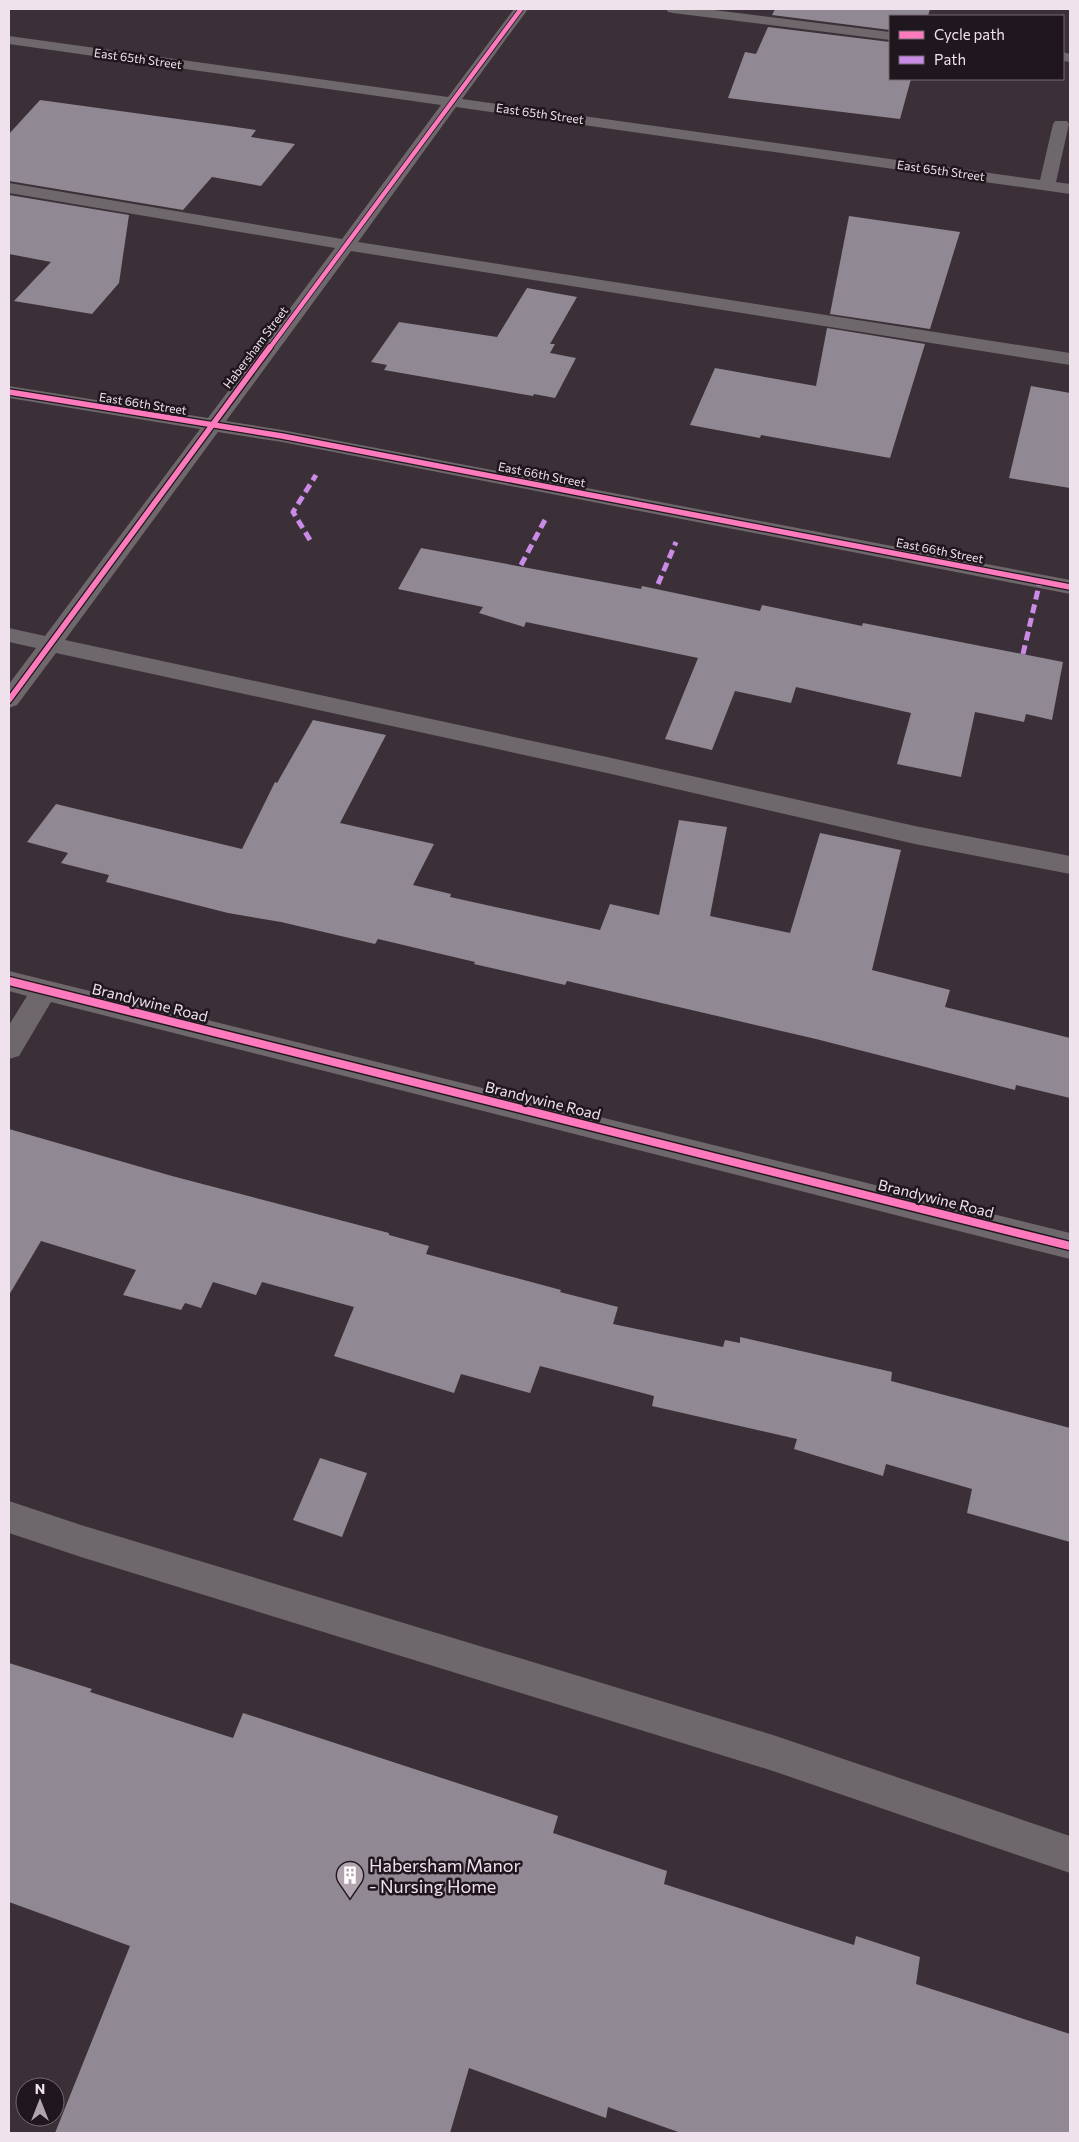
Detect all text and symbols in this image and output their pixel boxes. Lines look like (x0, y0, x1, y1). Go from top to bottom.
legend (889, 15, 1064, 80)
text: Cycle path (934, 25, 1005, 43)
street label: East 65th Street (93, 45, 183, 71)
text: Path (934, 50, 966, 68)
street label: East 65th Street (495, 100, 585, 126)
street label: East 65th Street (896, 157, 986, 183)
street label: Habersham Street (220, 303, 290, 391)
street label: East 66th Street (98, 389, 188, 417)
street label: East 66th Street (497, 459, 587, 489)
street label: East 66th Street (895, 535, 985, 565)
street label: Brandywine Road (90, 979, 210, 1025)
street label: Brandywine Road (483, 1077, 603, 1123)
street label: Brandywine Road (876, 1175, 996, 1221)
place label: Habersham Manor - Nursing Home (369, 1854, 521, 1897)
building icon: Habersham Manor - Nursing Home (335, 1860, 365, 1899)
north arrow (15, 2077, 65, 2127)
text: N (35, 2080, 45, 2097)

